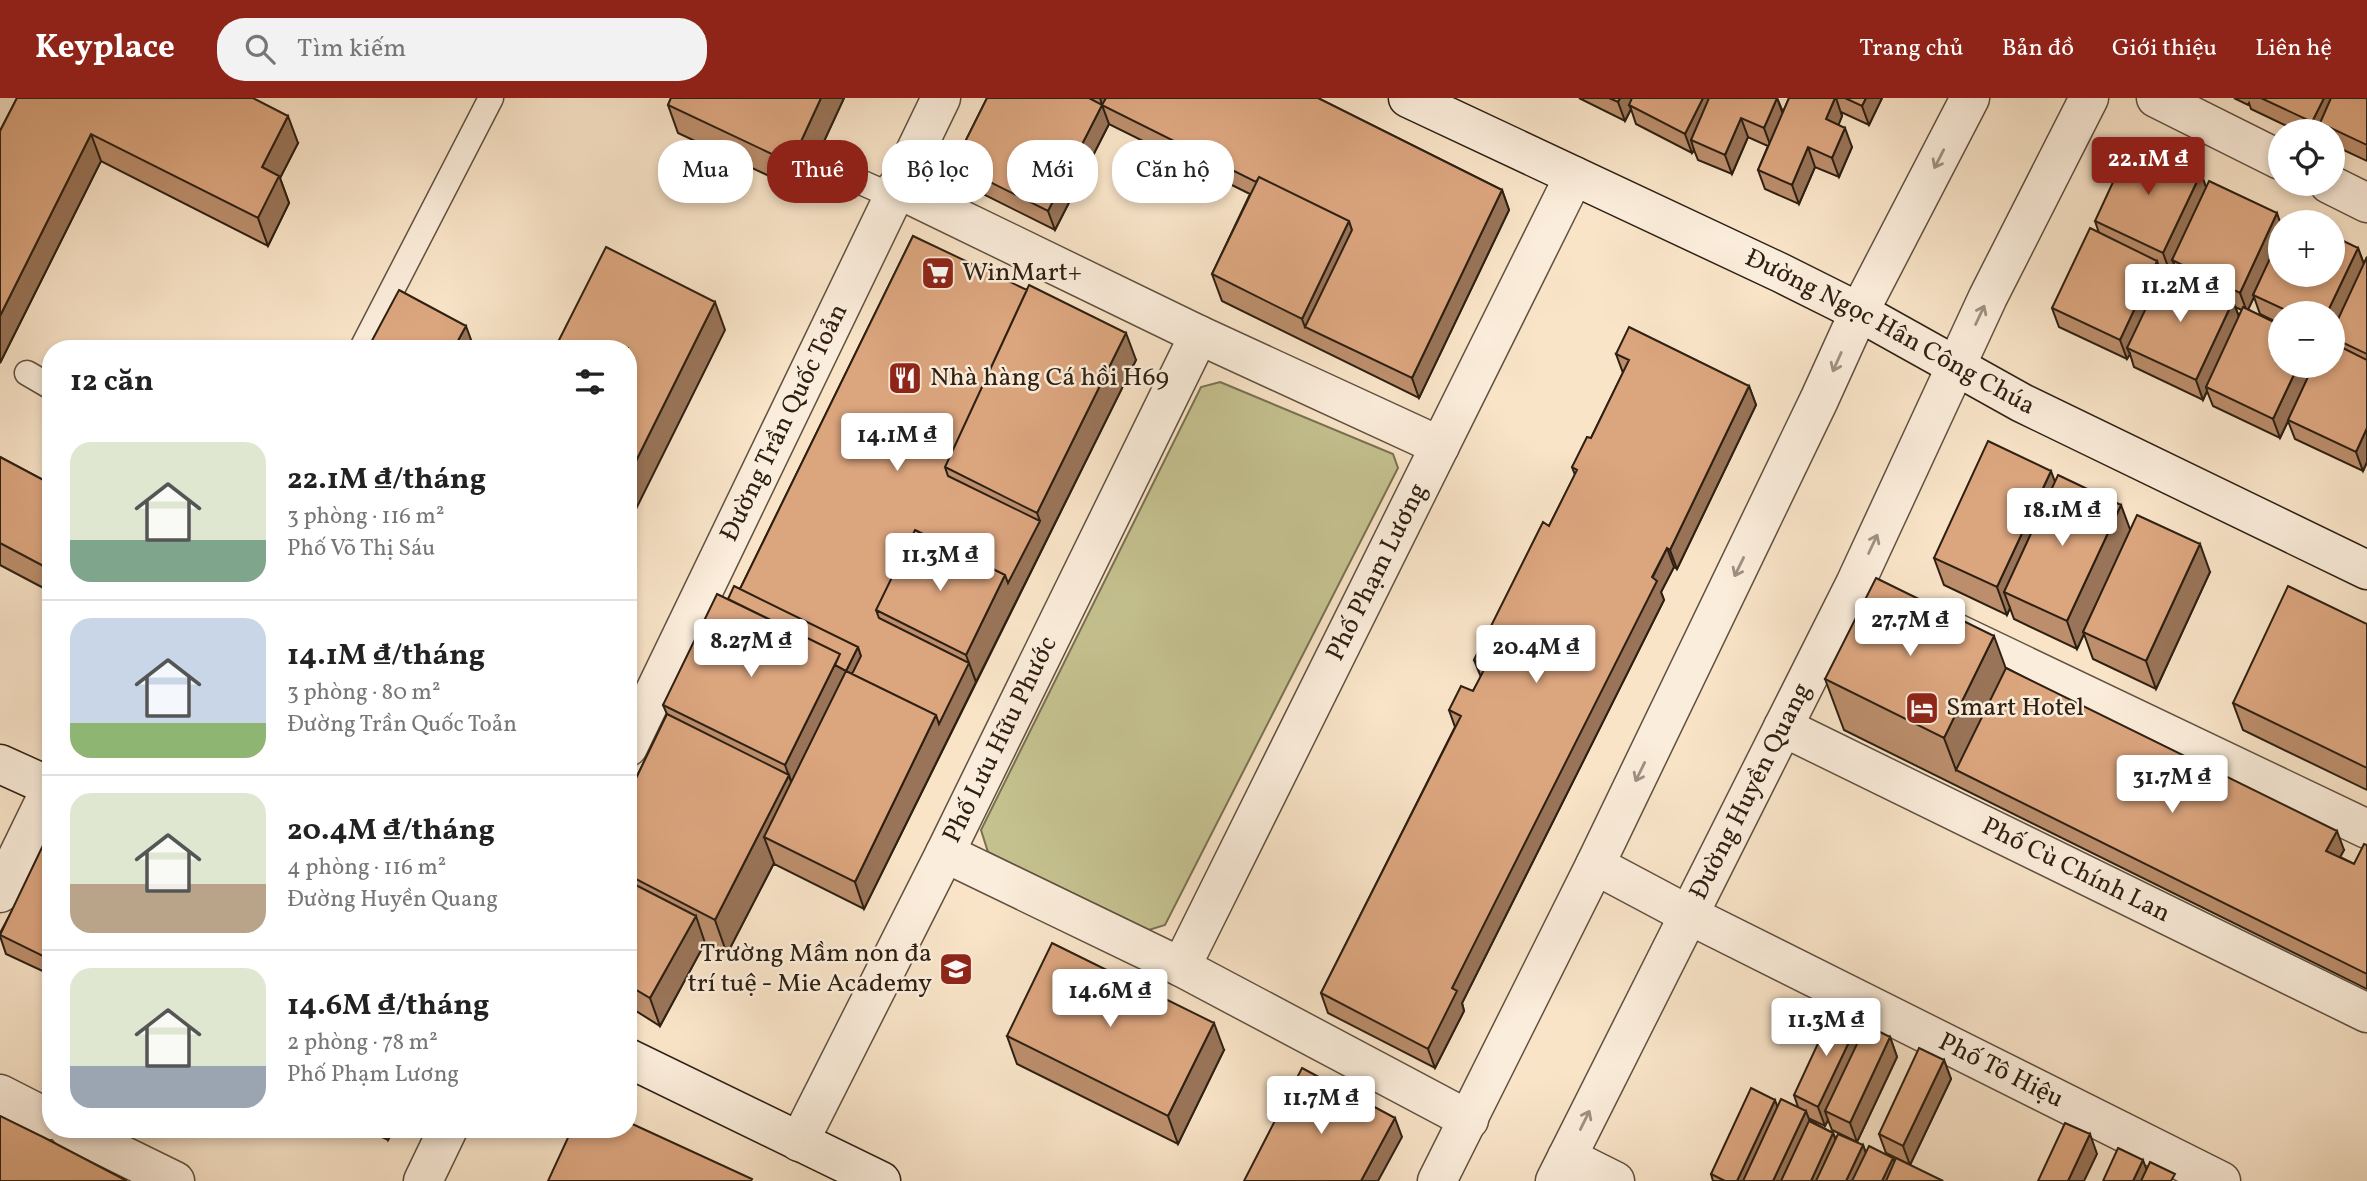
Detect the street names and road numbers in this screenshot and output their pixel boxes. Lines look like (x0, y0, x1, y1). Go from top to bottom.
street label: Đường Ngọc Hân Công Chúa (1739, 240, 2041, 425)
street label: Đường Trần Quốc Toản (712, 298, 857, 548)
street label: Phố Phạm Lương (1318, 477, 1437, 667)
street label: Phố Lưu Hữu Phước (935, 630, 1066, 849)
street label: Đường Huyền Quang (1681, 677, 1820, 906)
street label: Phố Cù Chính Lan (1975, 809, 2176, 932)
street label: Phố Tô Hiệu (1932, 1024, 2069, 1117)

